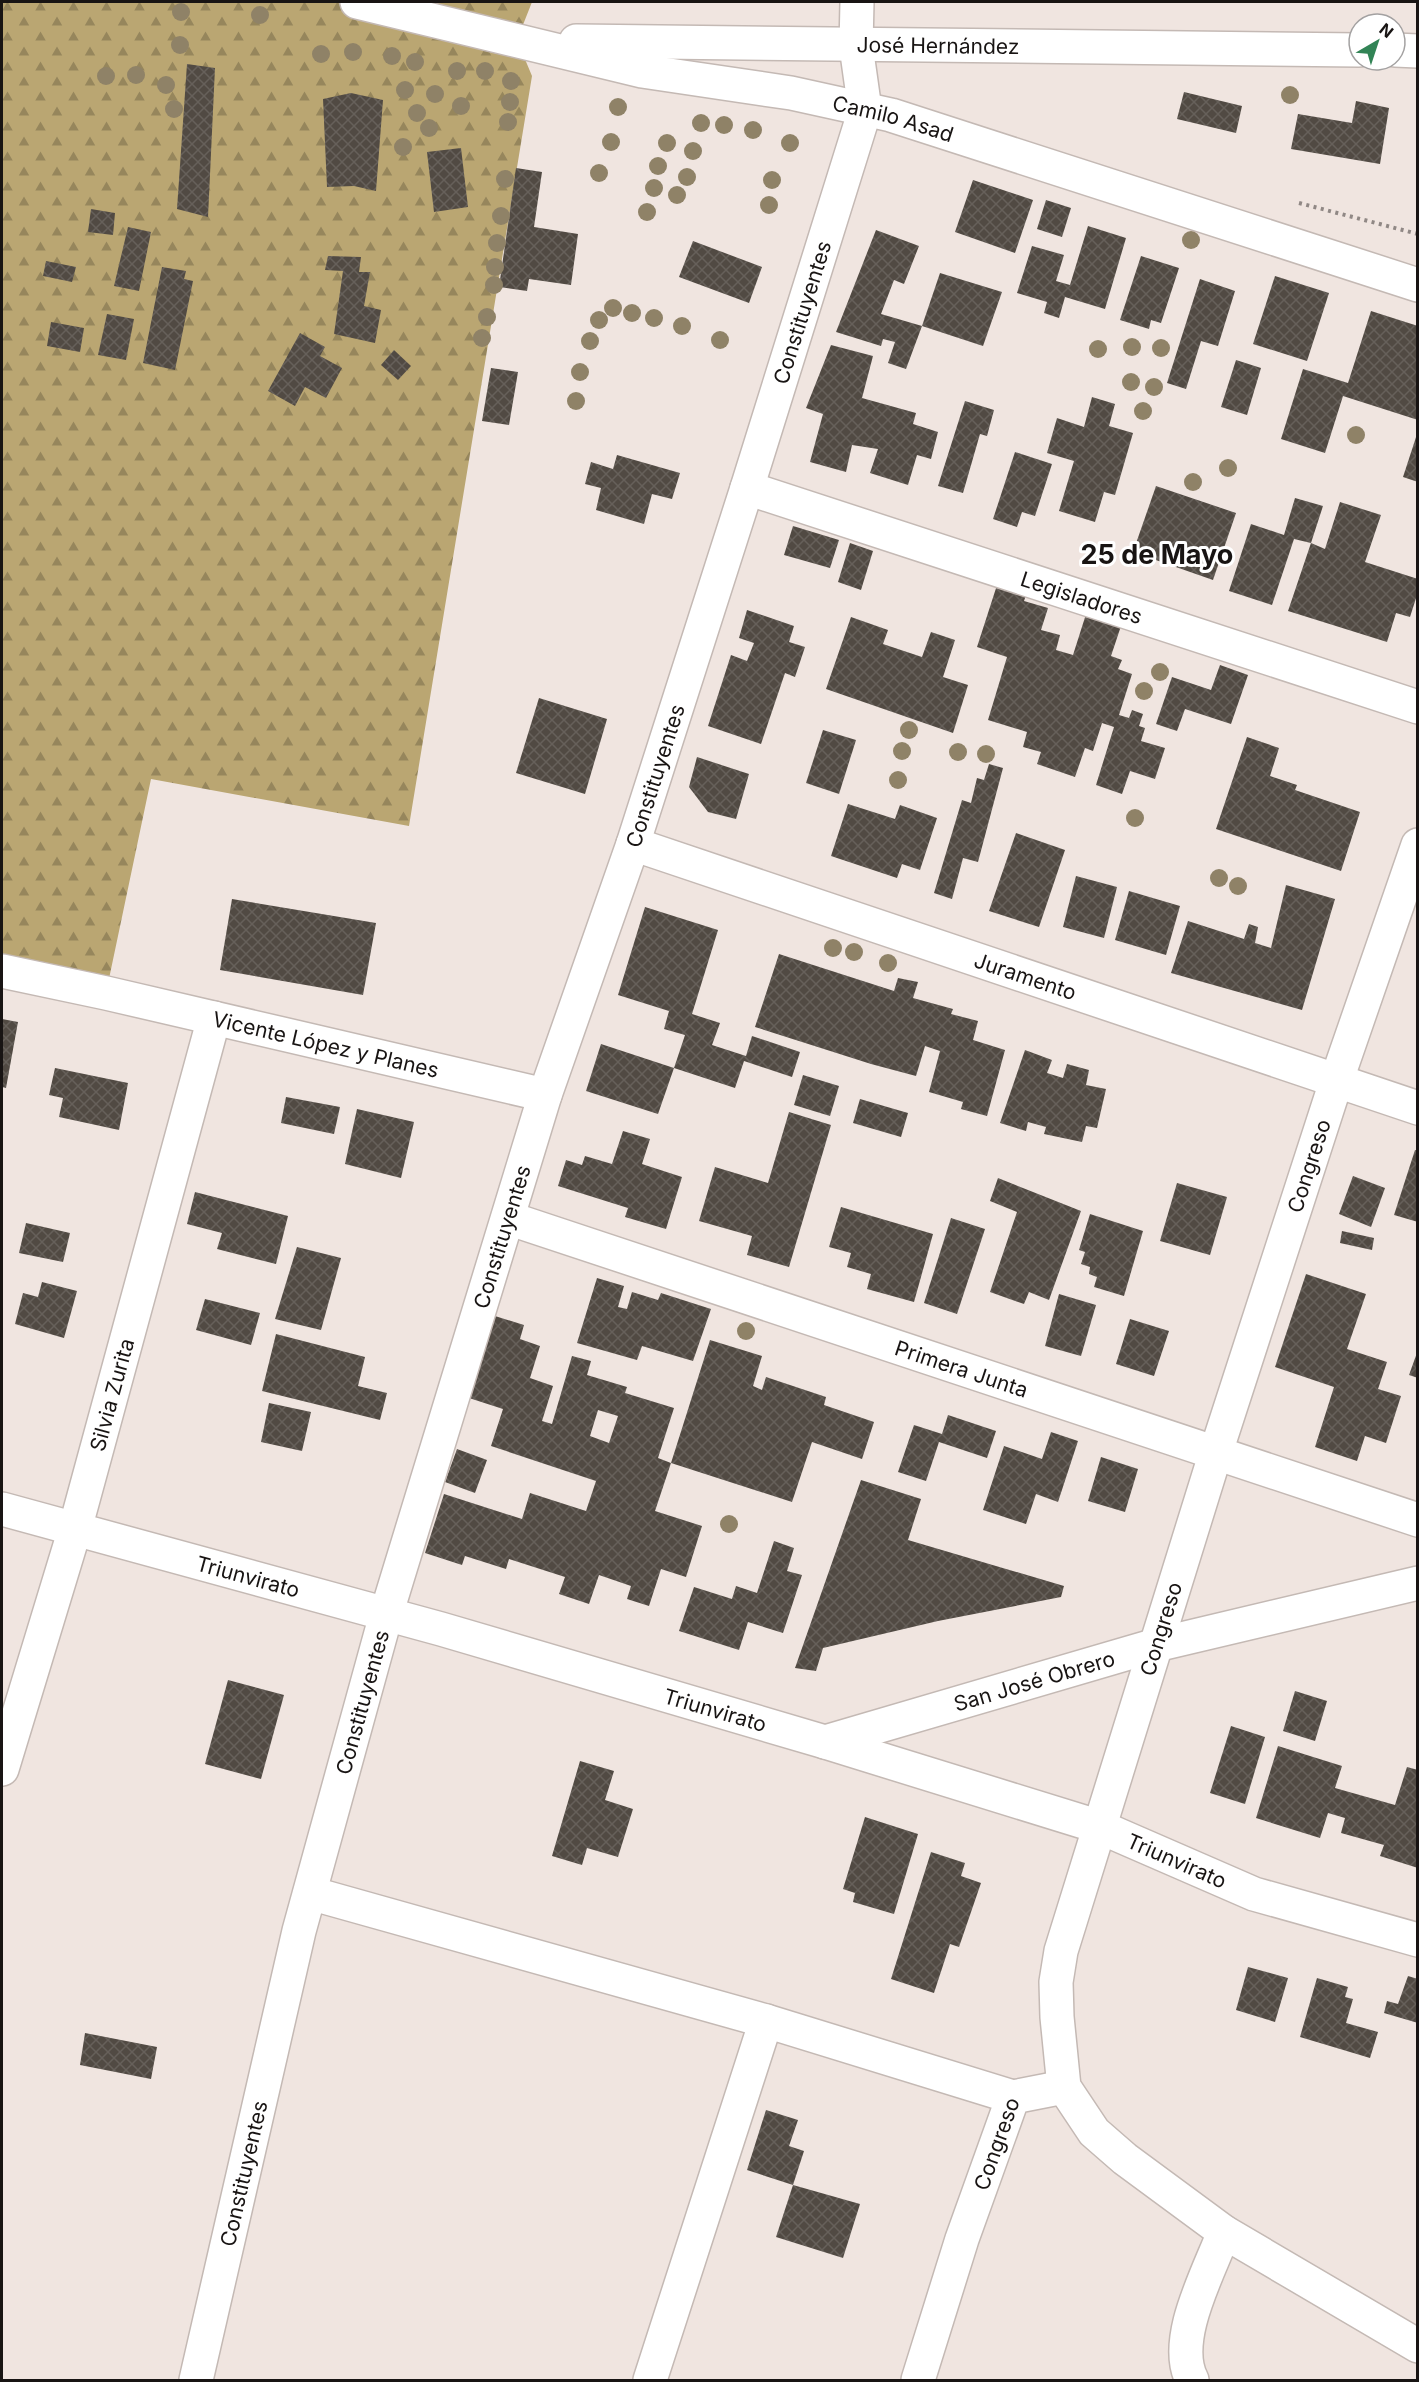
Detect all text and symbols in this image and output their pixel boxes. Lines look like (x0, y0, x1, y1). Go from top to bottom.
north arrow (1347, 12, 1407, 72)
text: N (1375, 19, 1397, 42)
street label: José Hernández (856, 32, 1020, 59)
street label: Camilo Asad (830, 90, 957, 147)
street label: Constituyentes (768, 238, 836, 387)
district label: 25 de Mayo (1081, 538, 1233, 571)
street label: Legisladores (1018, 566, 1146, 629)
street label: Constituyentes (620, 701, 690, 850)
street label: Juramento (971, 947, 1080, 1005)
street label: Vicente López y Planes (210, 1006, 442, 1082)
street label: Congreso (1282, 1116, 1336, 1216)
street label: Constituyentes (468, 1162, 535, 1312)
street label: Silvia Zurita (84, 1335, 139, 1454)
street label: Primera Junta (892, 1335, 1031, 1402)
street label: Triunvirato (194, 1550, 302, 1602)
street label: Congreso (1135, 1579, 1187, 1679)
street label: Constituyentes (330, 1627, 394, 1777)
street label: San José Obrero (951, 1645, 1118, 1716)
street label: Triunvirato (661, 1683, 770, 1737)
street label: Triunvirato (1123, 1828, 1230, 1893)
street label: Congreso (968, 2094, 1024, 2193)
street label: Constituyentes (215, 2098, 272, 2249)

